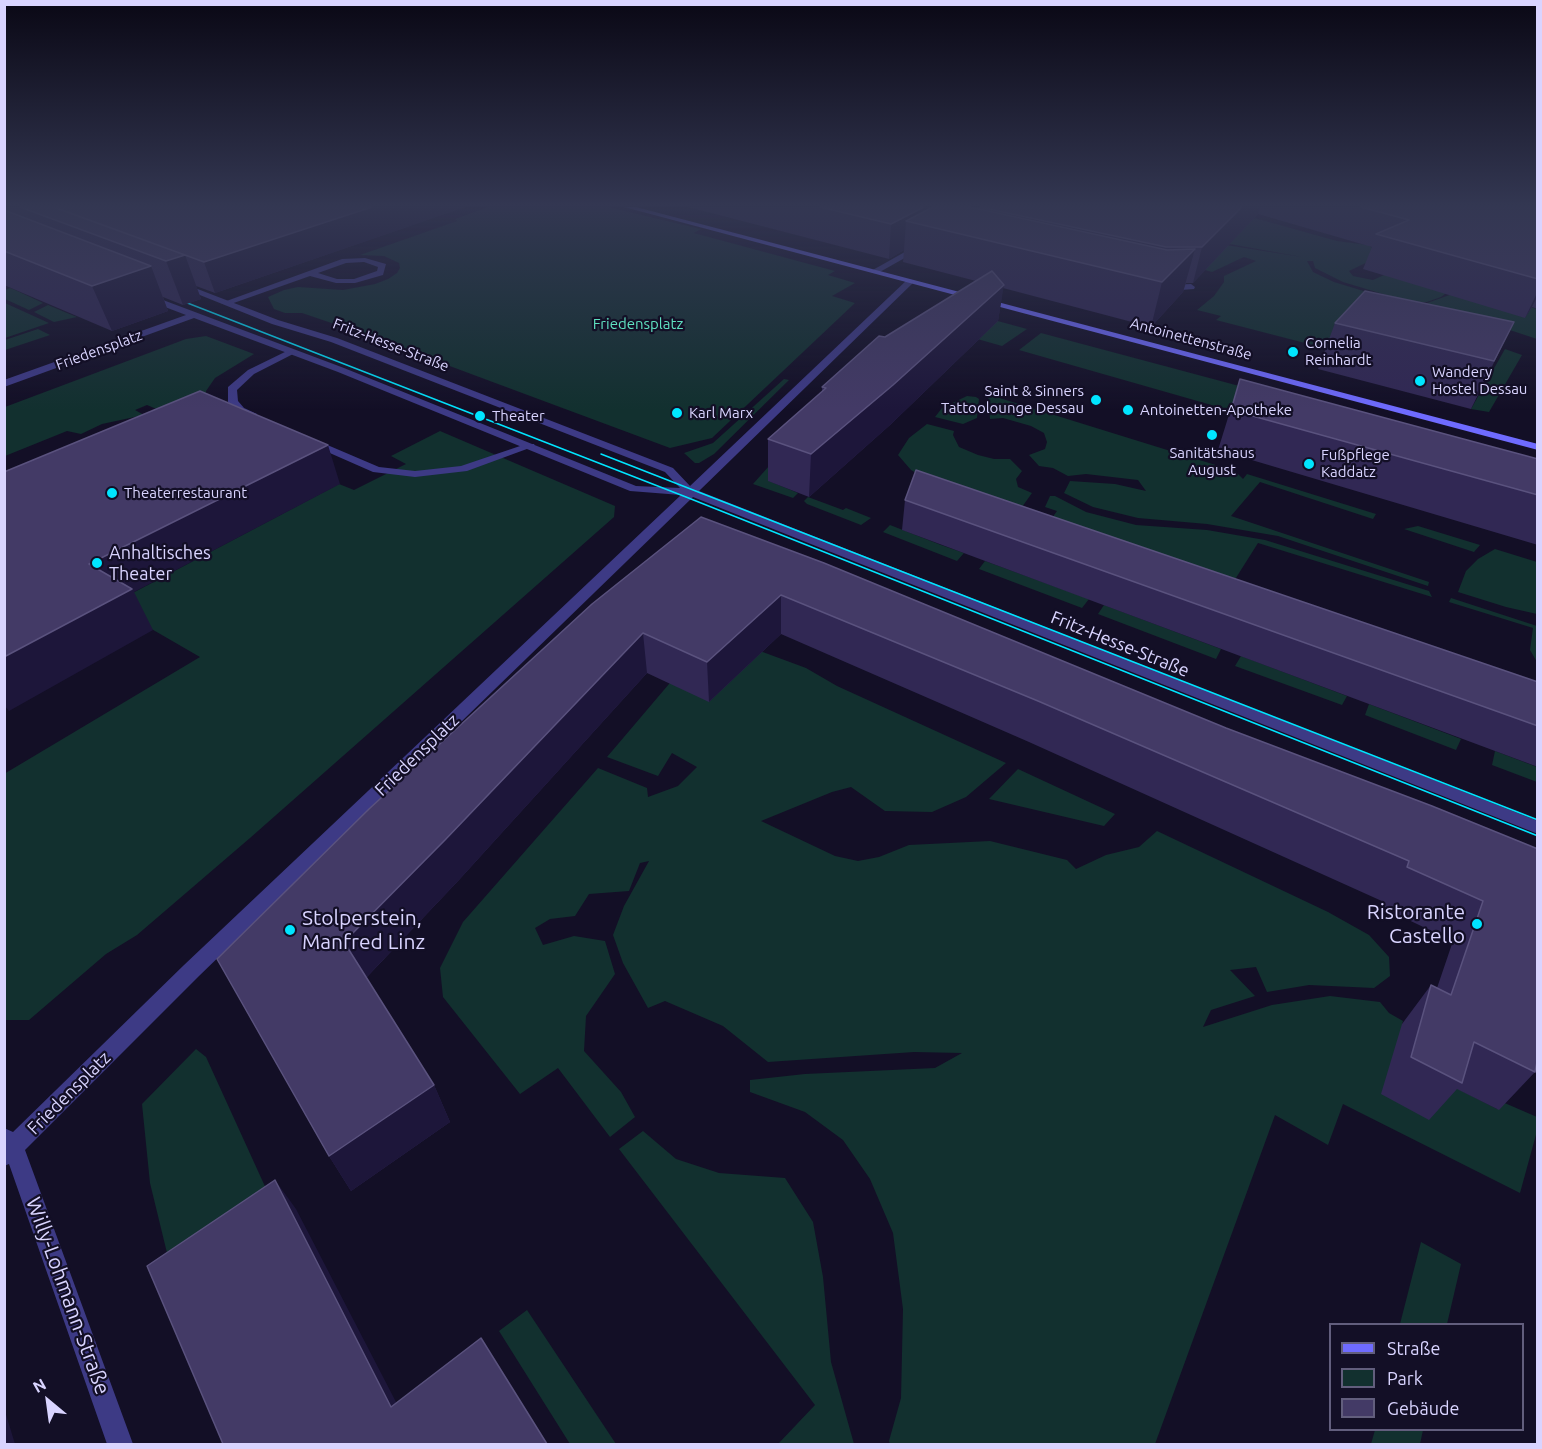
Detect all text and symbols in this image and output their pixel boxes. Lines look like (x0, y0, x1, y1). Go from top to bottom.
street label: Antoinettenstraße (1128, 314, 1254, 364)
street label: Fritz-Hesse-Straße (330, 315, 452, 375)
park label: Friedensplatz (593, 315, 683, 333)
street label: Friedensplatz (53, 326, 145, 374)
place label: Cornelia Reinhardt (1305, 334, 1371, 369)
marker: Cornelia Reinhardt (1286, 345, 1300, 359)
place label: Wandery Hostel Dessau (1432, 363, 1527, 398)
marker: Wandery Hostel Dessau (1413, 374, 1427, 388)
place label: Saint & Sinners Tattoolounge Dessau (941, 382, 1084, 417)
marker: Saint & Sinners Tattoolounge Dessau (1089, 393, 1103, 407)
place label: Antoinetten-Apotheke (1140, 401, 1292, 419)
marker: Antoinetten-Apotheke (1121, 403, 1135, 417)
place label: Karl Marx (689, 404, 753, 422)
marker: Karl Marx (670, 406, 684, 420)
place label: Theater (492, 407, 545, 425)
marker: Theater (473, 409, 487, 423)
marker: Sanitätshaus August (1205, 428, 1219, 442)
place label: Sanitätshaus August (1169, 444, 1255, 479)
place label: Fußpflege Kaddatz (1321, 446, 1390, 481)
marker: Fußpflege Kaddatz (1302, 457, 1316, 471)
place label: Theaterrestaurant (124, 484, 247, 502)
marker: Theaterrestaurant (105, 486, 119, 500)
place label: Anhaltisches Theater (109, 542, 211, 584)
marker: Anhaltisches Theater (90, 556, 104, 570)
street label: Fritz-Hesse-Straße (1048, 606, 1192, 682)
street label: Friedensplatz (370, 709, 464, 801)
place label: Ristorante Castello (1367, 899, 1465, 949)
place label: Stolperstein, Manfred Linz (302, 905, 425, 955)
marker: Ristorante Castello (1470, 917, 1484, 931)
marker: Stolperstein, Manfred Linz (283, 923, 297, 937)
street label: Friedensplatz (23, 1047, 115, 1139)
street label: Willy-Lohmann-Straße (21, 1194, 115, 1398)
legend (1329, 1323, 1524, 1431)
text: Straße (1387, 1338, 1440, 1358)
text: Park (1387, 1368, 1423, 1388)
north arrow (18, 1371, 78, 1431)
text: N (30, 1374, 49, 1396)
text: Gebäude (1387, 1398, 1459, 1418)

